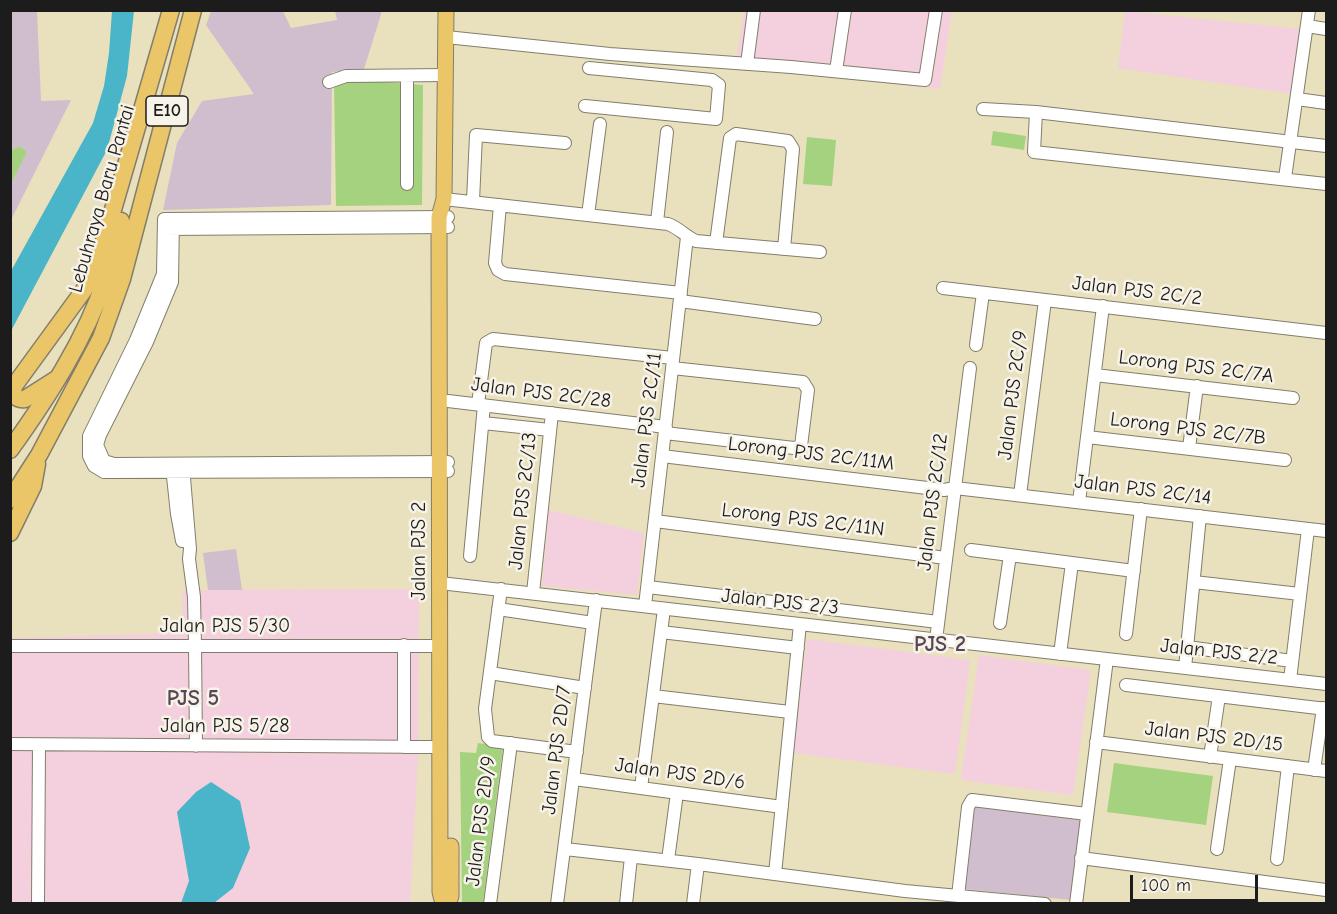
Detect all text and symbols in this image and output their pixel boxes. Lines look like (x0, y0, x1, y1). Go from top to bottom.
road number: E10 (146, 96, 188, 126)
street label: Lebuhraya Baru Pantai (64, 102, 140, 296)
street label: Jalan PJS 2C/2 (1071, 271, 1203, 311)
street label: Jalan PJS 2C/9 (993, 329, 1033, 461)
street label: Lorong PJS 2C/7A (1117, 346, 1275, 388)
street label: Jalan PJS 2C/11 (627, 351, 667, 489)
street label: Jalan PJS 2C/28 (470, 373, 612, 413)
street label: Lorong PJS 2C/7B (1109, 408, 1267, 450)
street label: Jalan PJS 2C/13 (504, 431, 542, 571)
street label: Lorong PJS 2C/11M (726, 432, 896, 476)
street label: Jalan PJS 2C/12 (913, 432, 953, 572)
street label: Jalan PJS 2C/14 (1073, 470, 1213, 510)
street label: Lorong PJS 2C/11N (720, 498, 886, 542)
street label: Jalan PJS 2 (407, 501, 431, 601)
street label: Jalan PJS 2/3 (720, 584, 840, 620)
street label: Jalan PJS 5/30 (160, 614, 290, 638)
district label: PJS 2 (914, 632, 966, 658)
street label: Jalan PJS 2/2 (1159, 634, 1279, 670)
street label: Jalan PJS 2D/7 (537, 684, 577, 816)
district label: PJS 5 (167, 686, 219, 712)
street label: Jalan PJS 5/28 (161, 714, 289, 738)
street label: Jalan PJS 2D/15 (1144, 717, 1284, 757)
street label: Jalan PJS 2D/6 (613, 753, 747, 795)
street label: Jalan PJS 2D/9 (461, 755, 501, 887)
scale bar (1133, 863, 1260, 901)
text: 100 m (1141, 875, 1191, 896)

